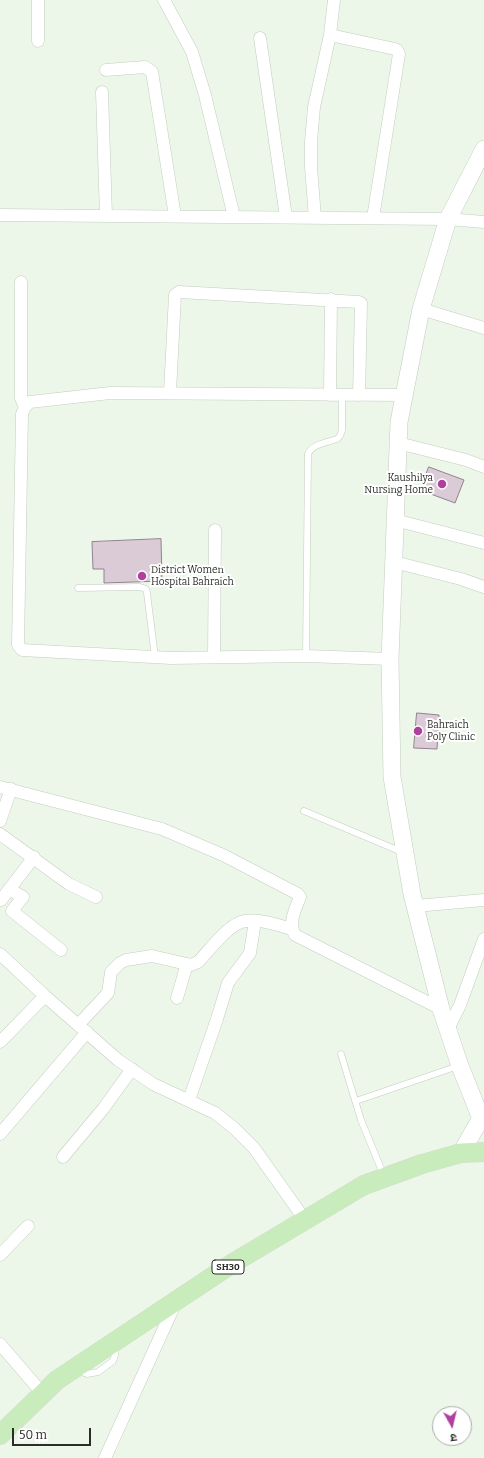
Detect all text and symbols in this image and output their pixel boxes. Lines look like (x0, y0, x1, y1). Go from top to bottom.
place label: Kaushilya Nursing Home (364, 472, 433, 496)
marker: Kaushilya Nursing Home (436, 478, 448, 490)
place label: District Women Hospital Bahraich (151, 564, 234, 588)
marker: District Women Hospital Bahraich (136, 570, 148, 582)
place label: Bahraich Poly Clinic (427, 719, 475, 742)
marker: Bahraich Poly Clinic (412, 725, 424, 737)
road number: SH30 (212, 1260, 244, 1274)
north arrow (432, 1406, 472, 1446)
scale bar (14, 1420, 93, 1446)
text: 50 m (19, 1428, 47, 1442)
text: उ (450, 1431, 458, 1444)

